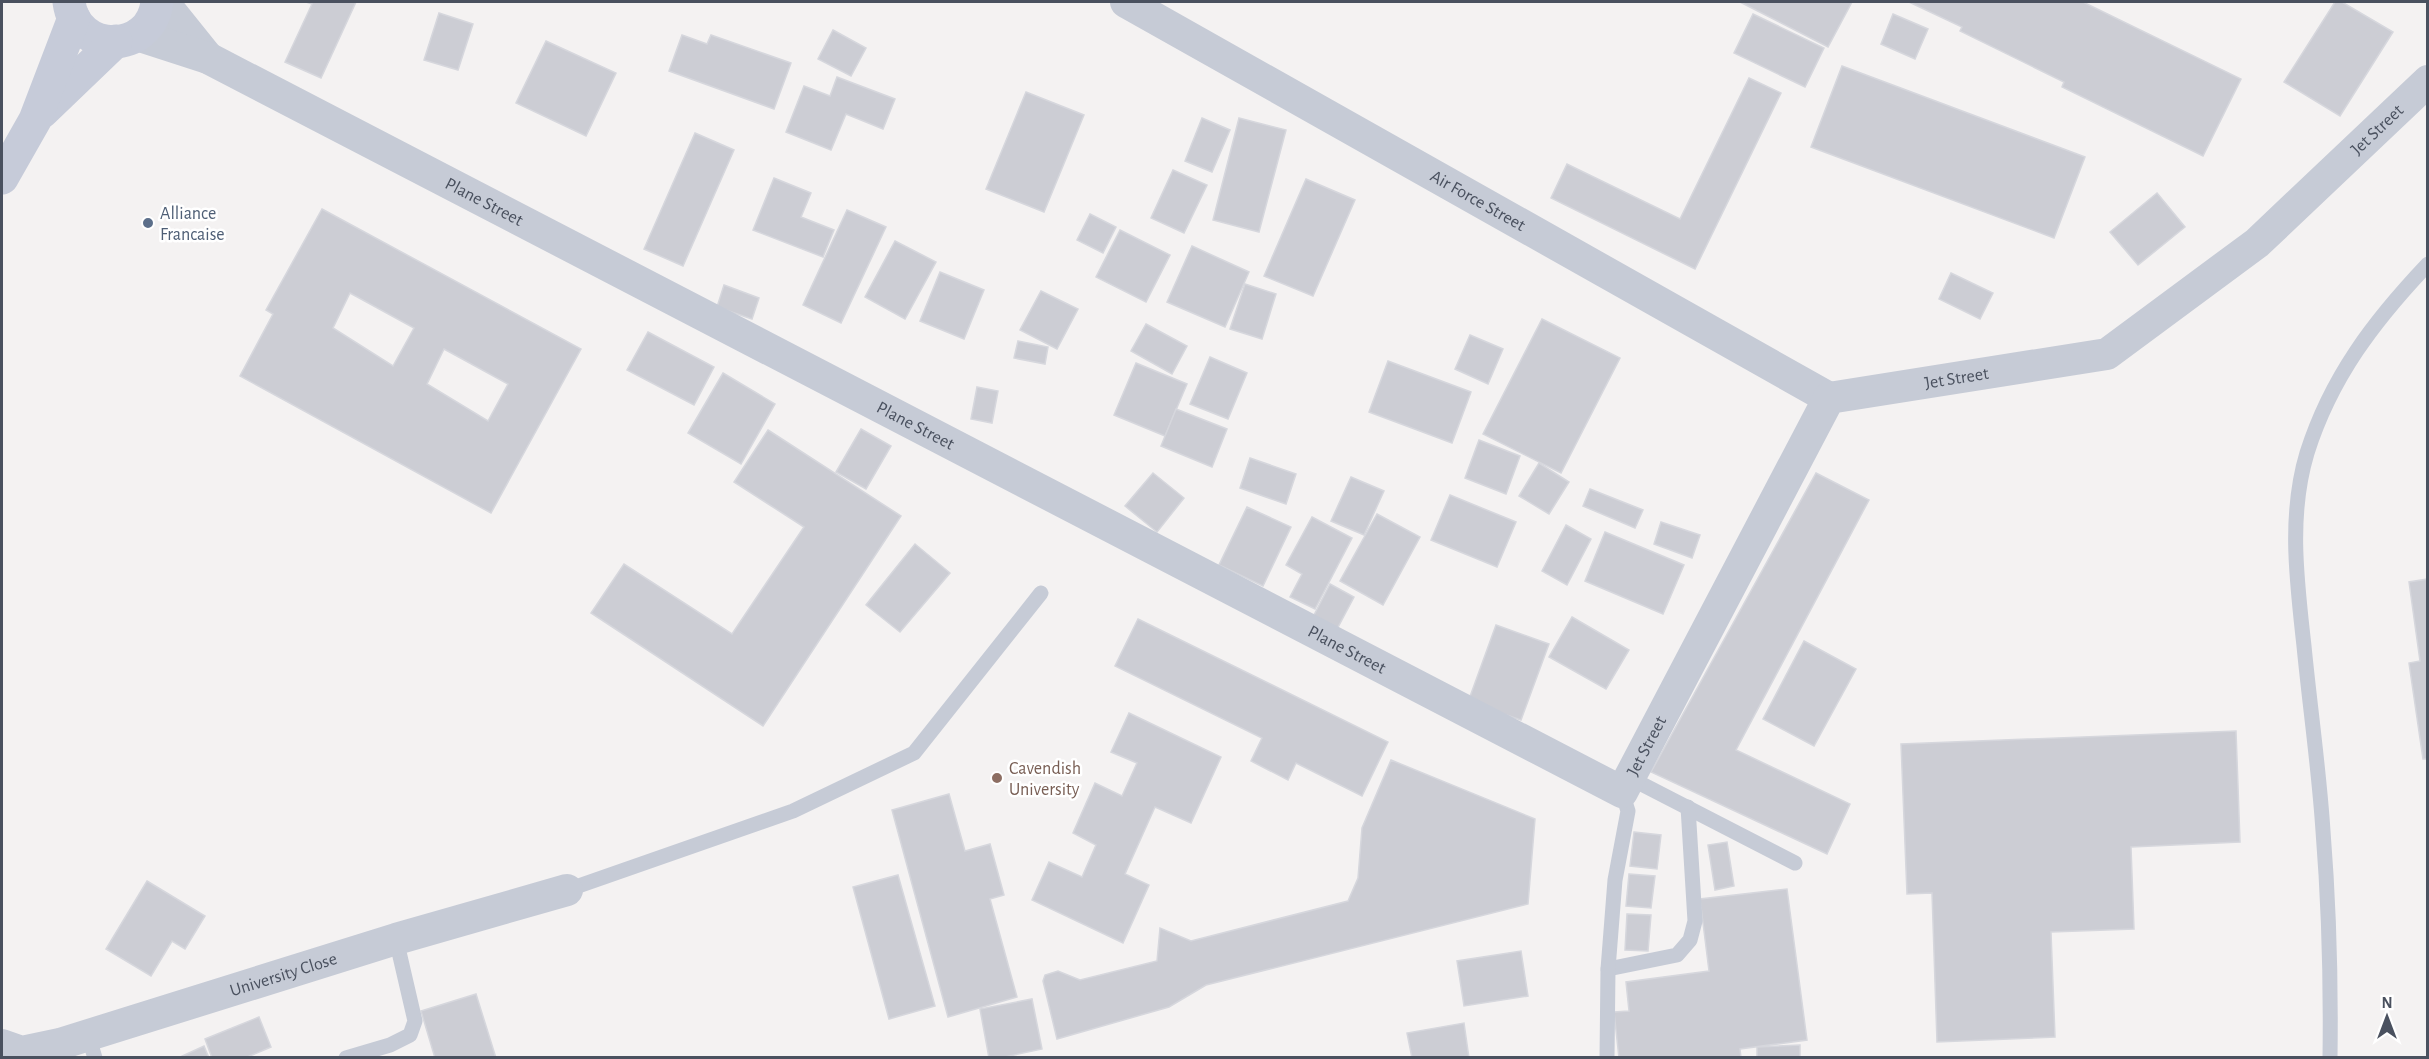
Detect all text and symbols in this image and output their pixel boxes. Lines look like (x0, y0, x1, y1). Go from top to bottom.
street label: Jet Street (2348, 101, 2407, 159)
street label: Air Force Street (1427, 167, 1528, 235)
street label: Plane Street (442, 175, 526, 230)
place label: Alliance Francaise (160, 205, 225, 244)
marker: Alliance Francaise (141, 216, 155, 230)
street label: Jet Street (1923, 365, 1990, 393)
street label: Plane Street (873, 399, 957, 454)
street label: Plane Street (1305, 623, 1389, 678)
street label: Jet Street (1624, 713, 1670, 779)
place label: Cavendish University (1009, 760, 1081, 799)
marker: Cavendish University (990, 771, 1004, 785)
street label: University Close (228, 950, 339, 1000)
north arrow (2357, 987, 2417, 1047)
text: N (2381, 995, 2393, 1011)

